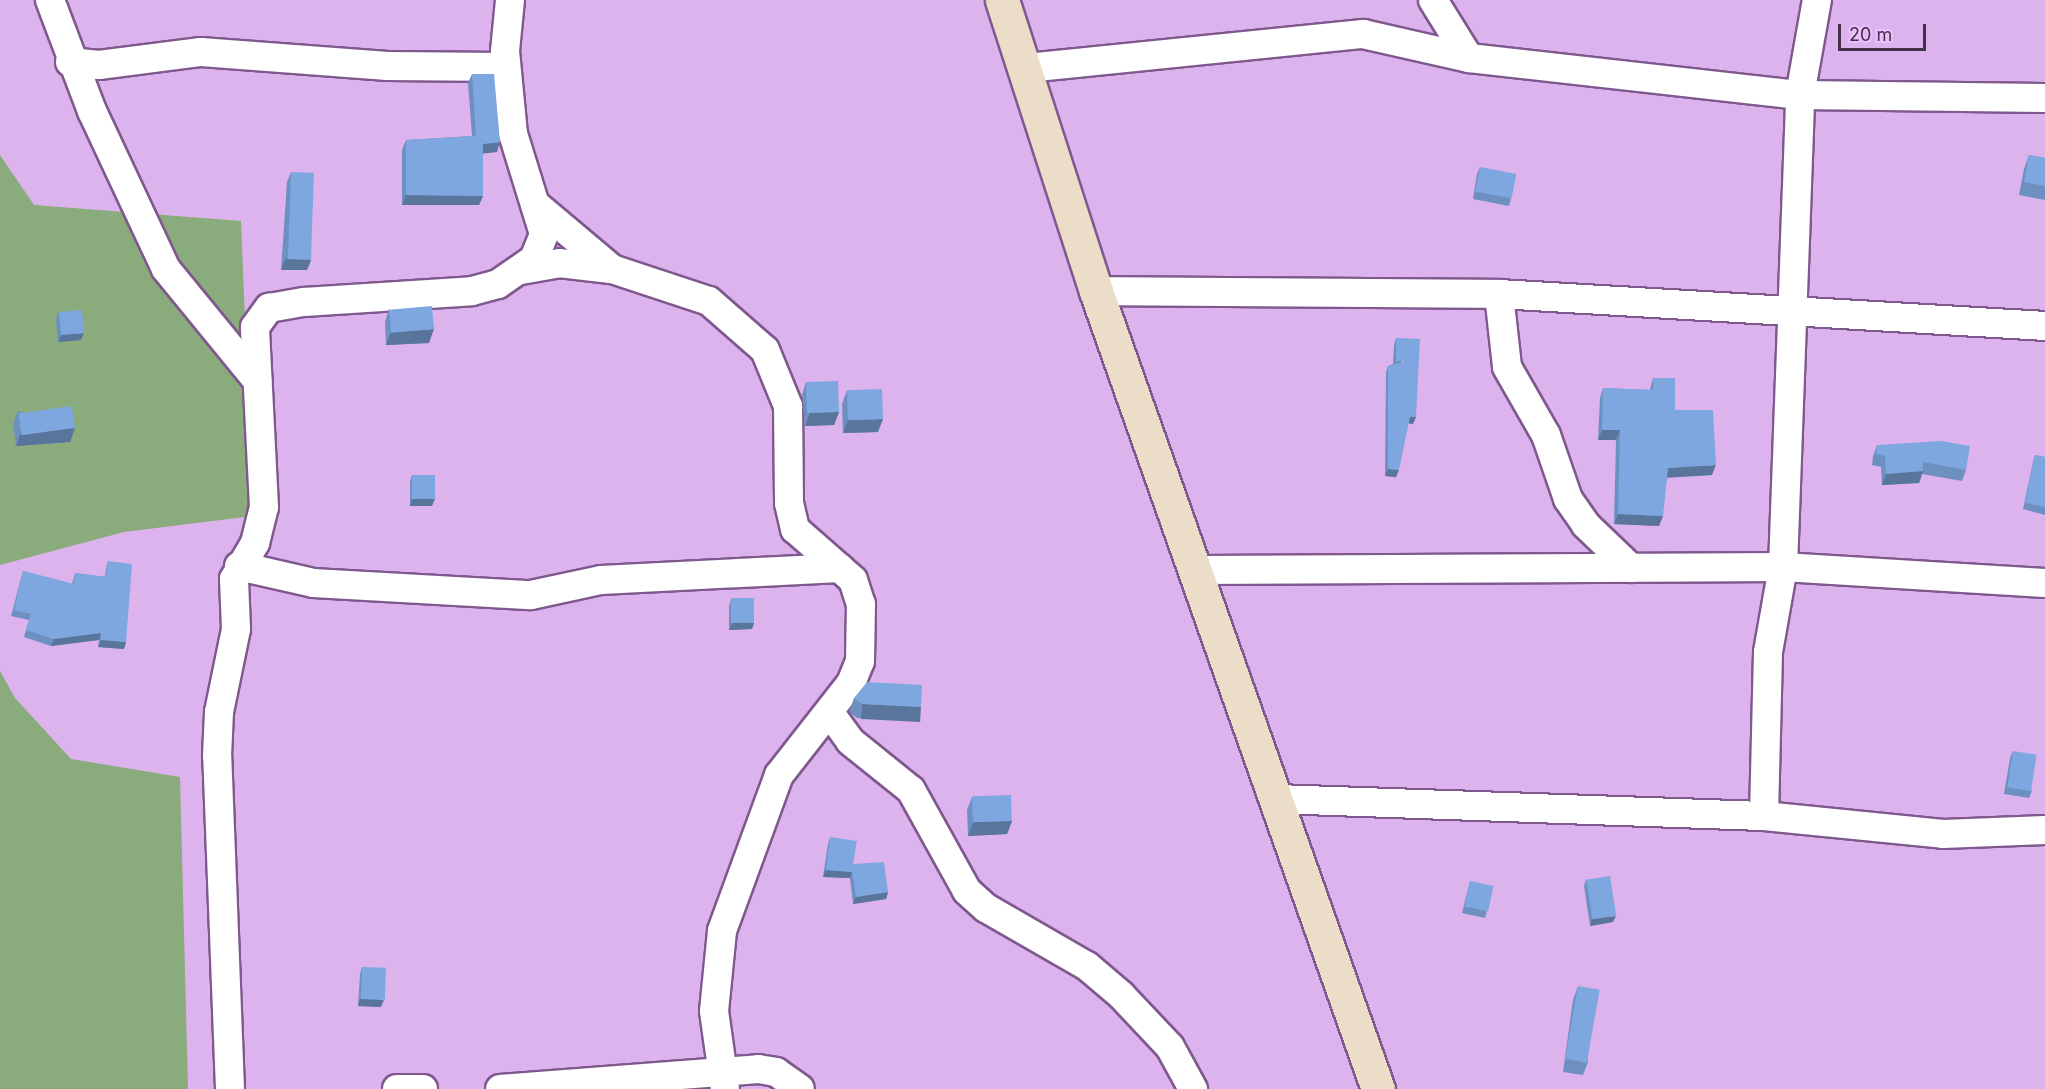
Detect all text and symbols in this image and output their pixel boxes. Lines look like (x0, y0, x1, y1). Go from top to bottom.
scale bar (1841, 12, 1930, 50)
text: 20 m (1849, 24, 1892, 45)

